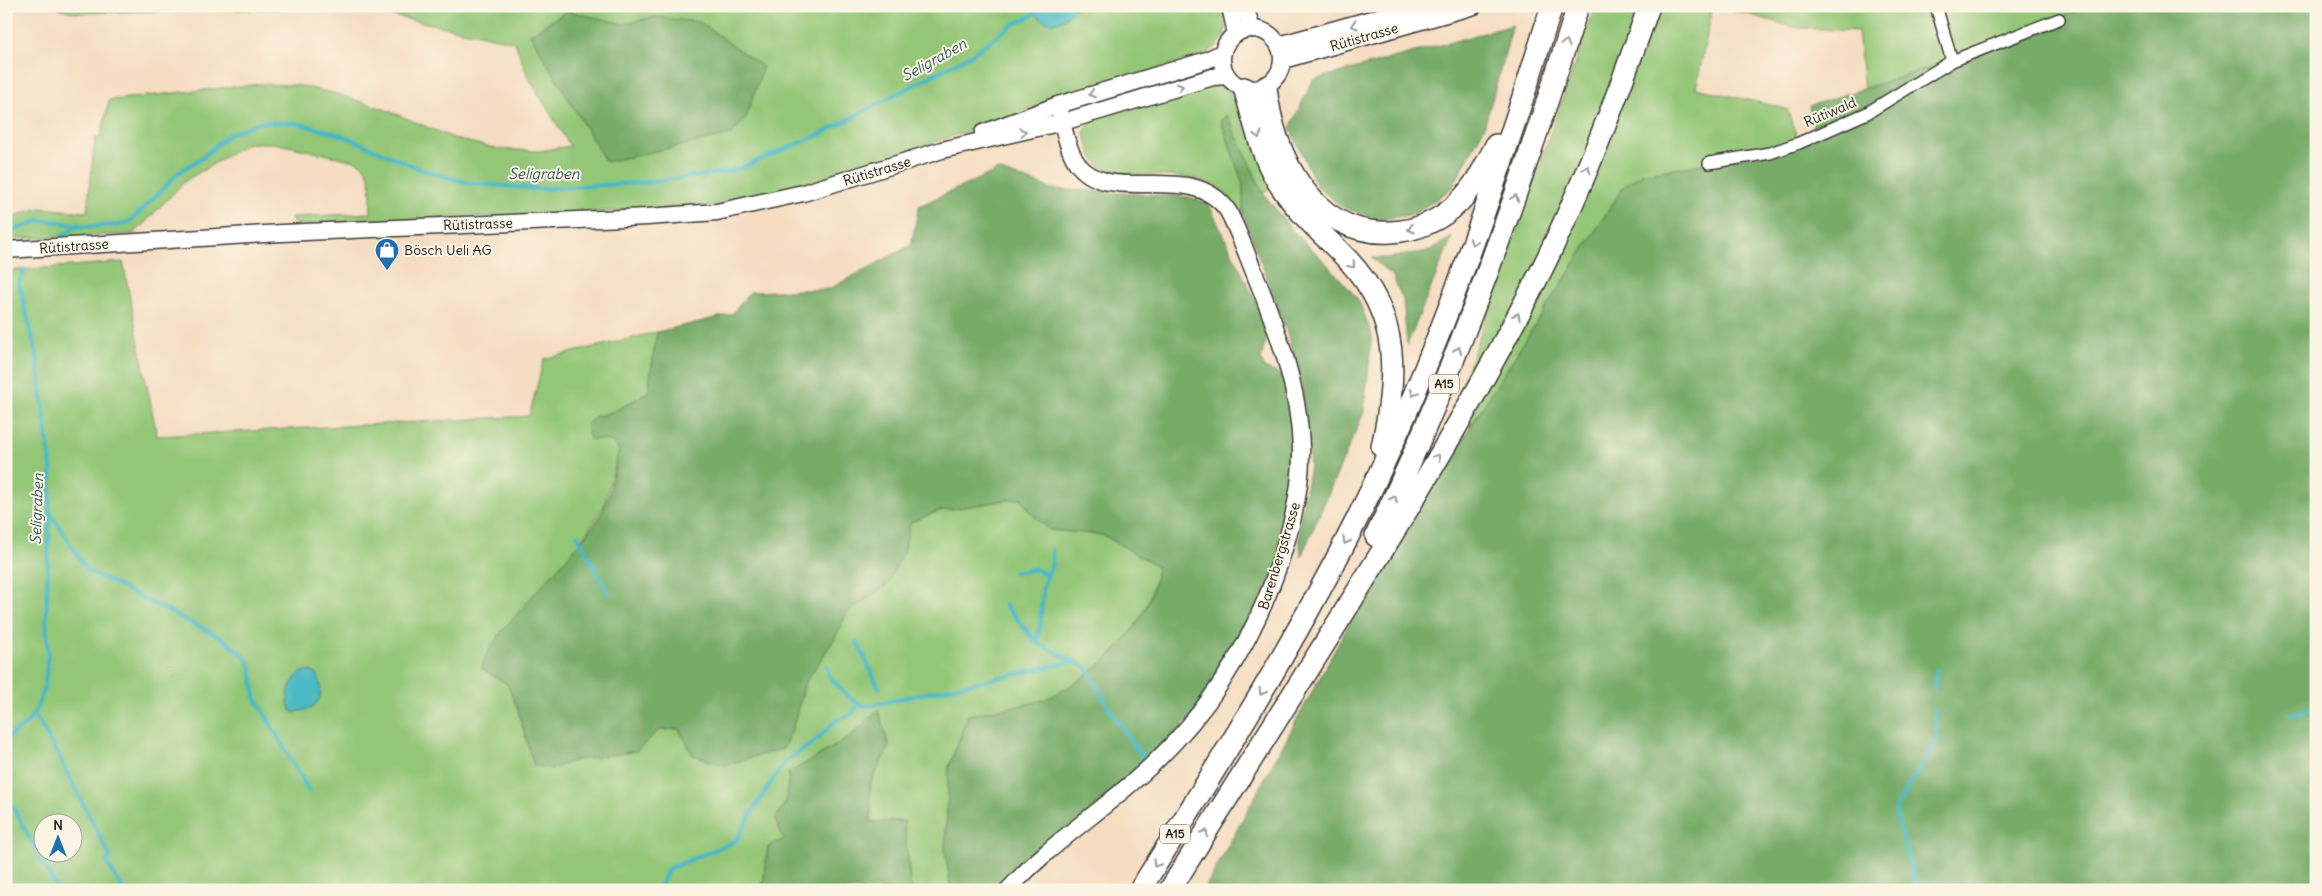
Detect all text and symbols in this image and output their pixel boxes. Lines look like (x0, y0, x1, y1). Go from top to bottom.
street label: Rütistrasse (1328, 19, 1400, 55)
one-way arrow (1350, 19, 1359, 30)
water label: Seligraben (898, 34, 970, 85)
one-way arrow (1561, 40, 1571, 48)
one-way arrow (1175, 83, 1183, 93)
one-way arrow (1089, 88, 1097, 98)
street label: Rütiwald (1801, 93, 1859, 131)
one-way arrow (1019, 127, 1028, 138)
one-way arrow (1253, 130, 1263, 139)
street label: Rütistrasse (841, 152, 913, 190)
water label: Seligraben (508, 164, 580, 183)
one-way arrow (1581, 165, 1592, 174)
one-way arrow (1509, 194, 1519, 202)
street label: Rütistrasse (443, 214, 513, 234)
one-way arrow (1408, 223, 1416, 233)
street label: Rütistrasse (39, 235, 109, 257)
shop icon: Bösch Ueli AG (374, 237, 400, 271)
one-way arrow (1469, 237, 1479, 245)
place label: Bösch Ueli AG (404, 241, 492, 259)
one-way arrow (1346, 259, 1355, 268)
one-way arrow (1511, 312, 1521, 321)
one-way arrow (1452, 346, 1463, 355)
road number: A15 (1429, 374, 1459, 394)
one-way arrow (1409, 388, 1420, 397)
one-way arrow (1431, 454, 1441, 463)
water label: Seligraben (26, 473, 47, 545)
one-way arrow (1388, 495, 1398, 504)
street label: Barenbergstrasse (1254, 500, 1304, 612)
one-way arrow (1342, 536, 1352, 545)
one-way arrow (1258, 687, 1268, 696)
north arrow (32, 814, 82, 864)
text: N (53, 816, 63, 834)
road number: A15 (1160, 824, 1190, 844)
one-way arrow (1198, 830, 1208, 839)
one-way arrow (1153, 858, 1162, 867)

